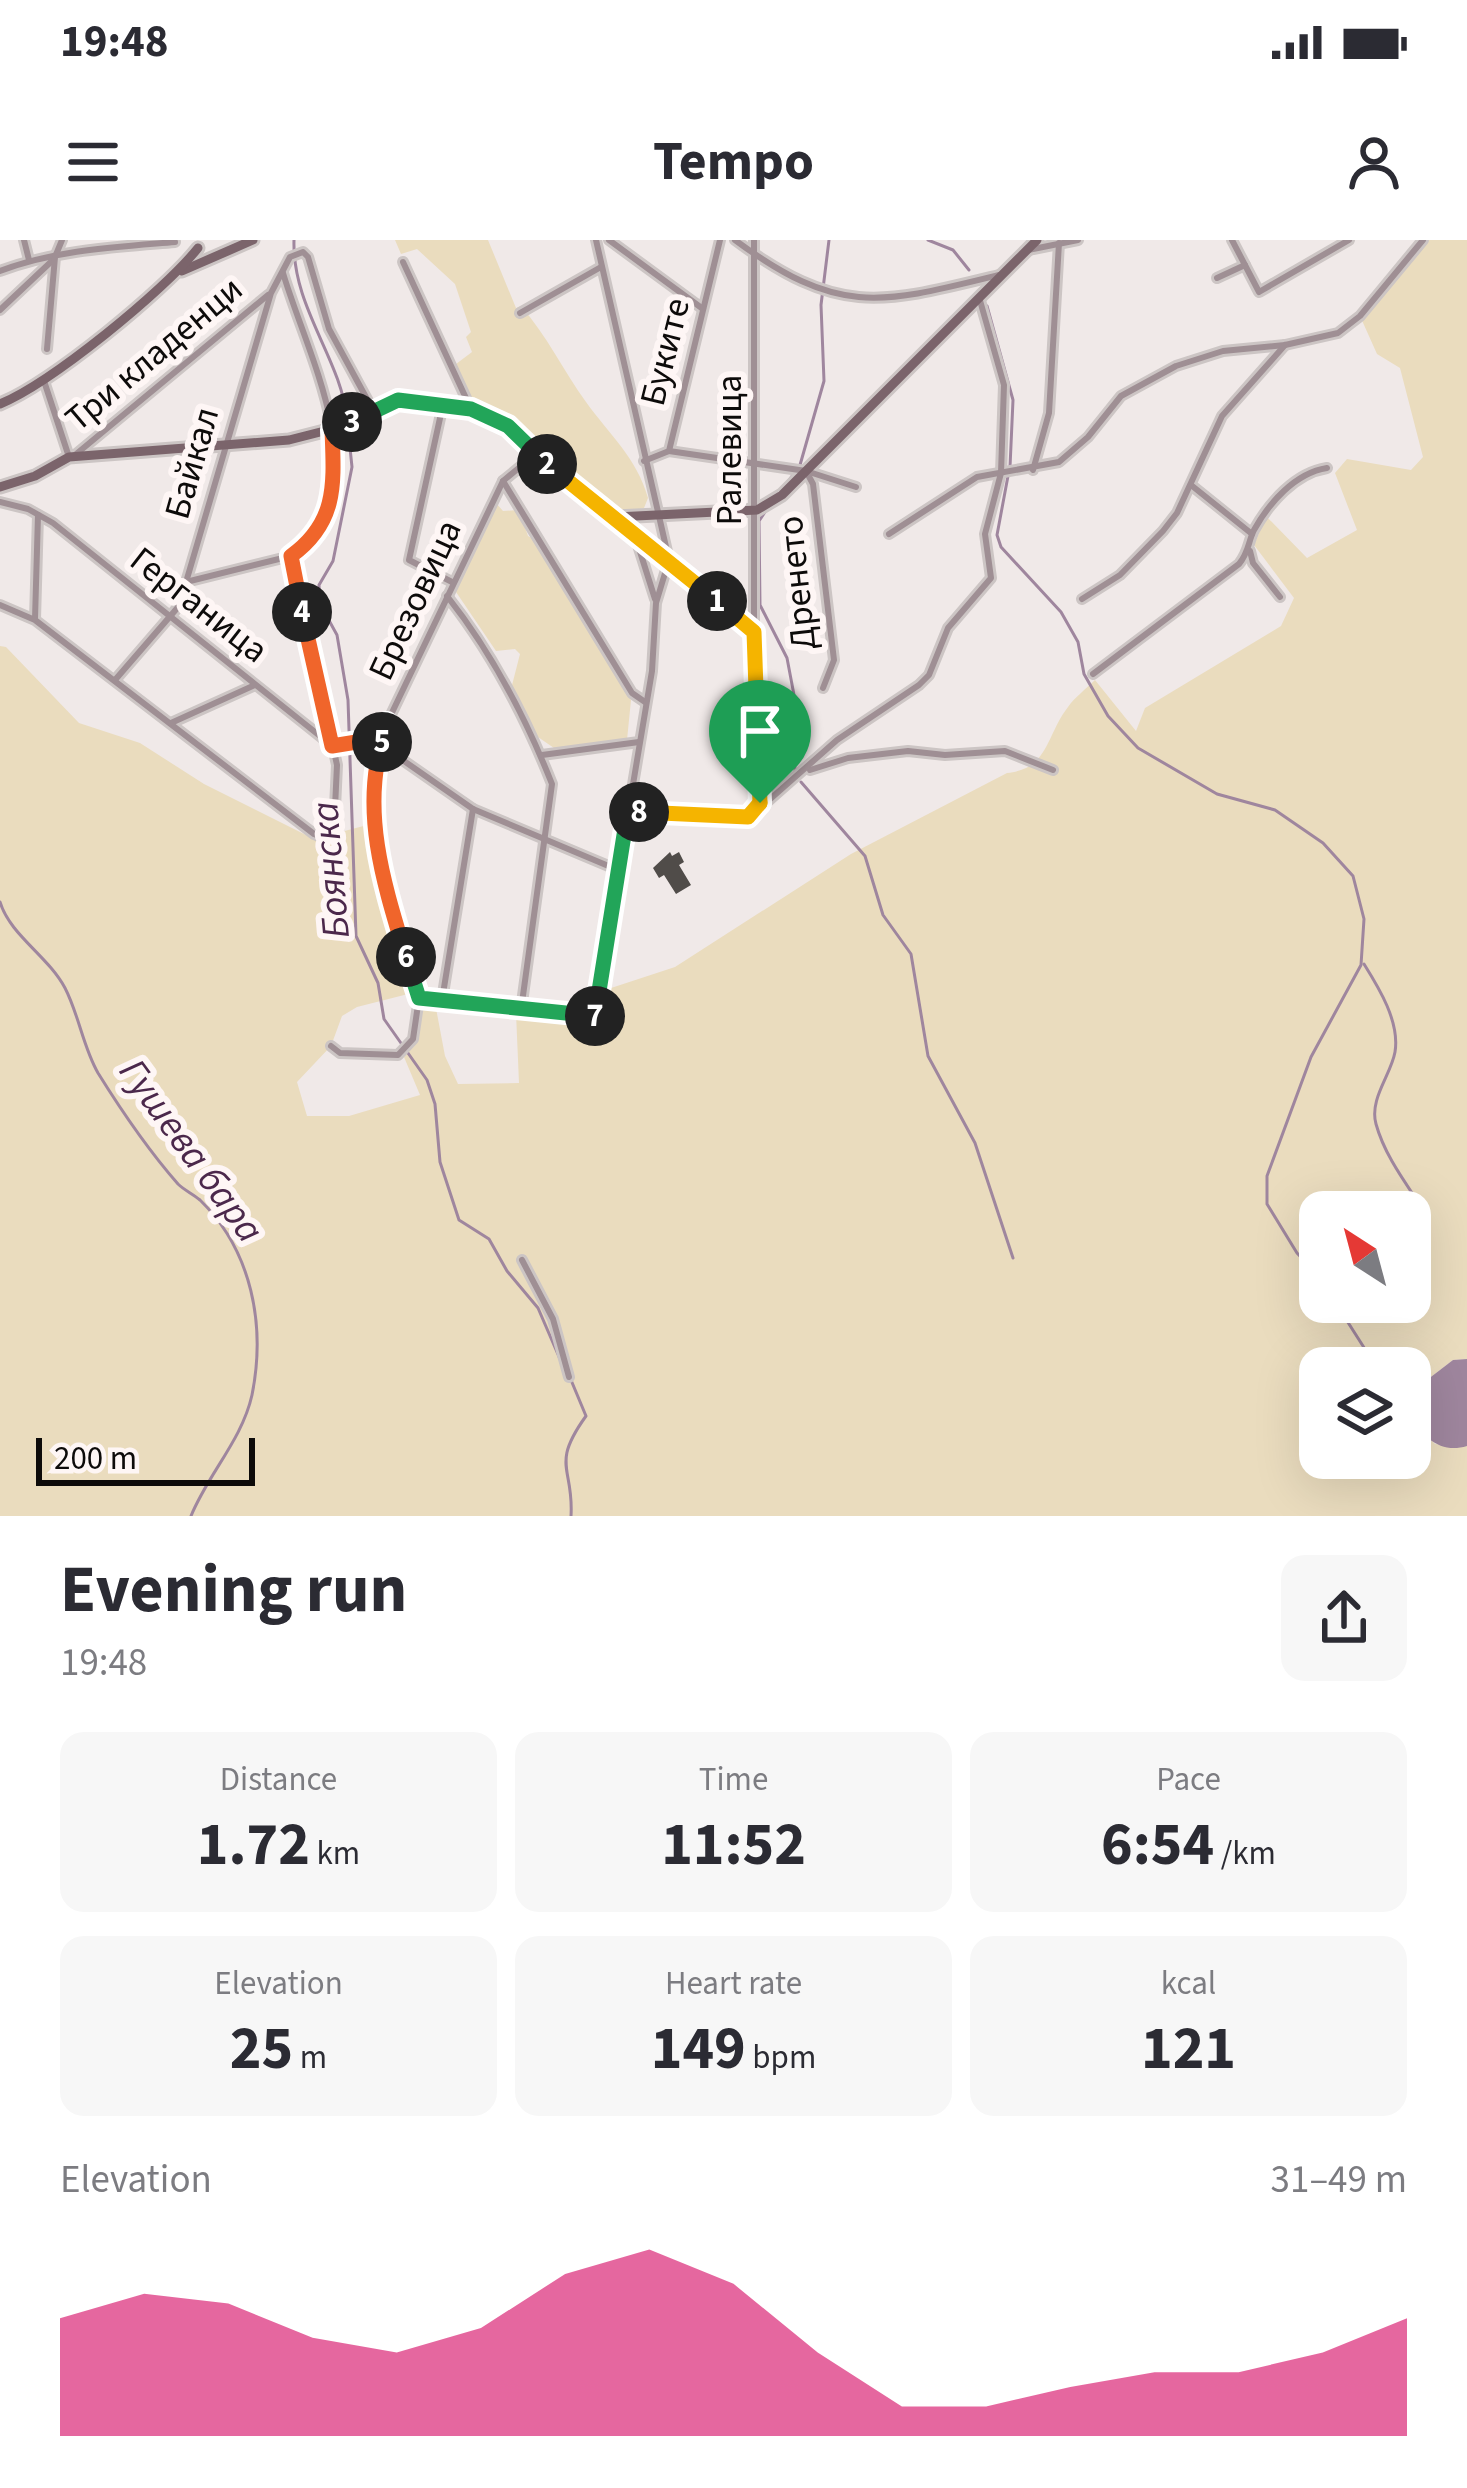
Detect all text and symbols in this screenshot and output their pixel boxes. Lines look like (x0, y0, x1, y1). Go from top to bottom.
text: 19:48 (60, 10, 169, 74)
text: Tempo (653, 124, 814, 201)
icon: menu (60, 129, 126, 195)
icon: person (1341, 129, 1407, 195)
street label: Три кладенци (54, 264, 254, 444)
street label: Буките (627, 293, 703, 411)
street label: Ралевица (704, 375, 755, 525)
pin: 3 (322, 392, 382, 452)
text: 3 (343, 398, 361, 445)
street label: Байкал (152, 401, 232, 525)
pin: 2 (517, 434, 577, 494)
text: 2 (538, 440, 556, 487)
street label: Брезовица (356, 511, 474, 689)
street label: Дренето (765, 513, 829, 653)
street label: Герганица (119, 535, 279, 675)
pin: 1 (687, 571, 747, 631)
text: 1 (708, 577, 726, 624)
pin: 4 (272, 582, 332, 642)
text: 4 (293, 588, 311, 635)
pin (709, 680, 811, 803)
icon: arrive (727, 698, 793, 764)
pin: 5 (352, 712, 412, 772)
text: 5 (373, 718, 391, 765)
pin: 8 (609, 782, 669, 842)
text: 8 (630, 788, 648, 835)
water label: Боянска (297, 799, 365, 941)
pin: 6 (376, 927, 436, 987)
text: 6 (397, 933, 415, 980)
pin: 7 (565, 986, 625, 1046)
text: 7 (586, 992, 604, 1039)
water label: Гушева бара (105, 1047, 277, 1255)
north arrow (1299, 1191, 1431, 1323)
map controls (1299, 1191, 1431, 1479)
button: layers (1299, 1347, 1431, 1479)
scale bar (36, 1432, 255, 1485)
text: 200 m (54, 1435, 137, 1482)
text: Evening run (60, 1543, 407, 1637)
button: share (1281, 1555, 1407, 1681)
text: 19:48 (60, 1635, 147, 1691)
text: Distance (220, 1756, 337, 1803)
text: Time (699, 1756, 768, 1803)
text: Pace (1156, 1756, 1221, 1803)
text: 1.72 (197, 1803, 310, 1888)
text: 11:52 (661, 1803, 806, 1888)
text: 6:54 (1101, 1803, 1214, 1888)
text: km (310, 1830, 360, 1877)
text: /km (1214, 1830, 1276, 1877)
text: Elevation (214, 1960, 343, 2007)
text: Heart rate (665, 1960, 802, 2007)
text: kcal (1161, 1960, 1216, 2007)
text: 25 (230, 2007, 293, 2092)
text: 149 (651, 2007, 746, 2092)
text: 121 (1141, 2007, 1236, 2092)
text: m (293, 2034, 327, 2081)
text: bpm (746, 2034, 816, 2081)
text: Elevation (60, 2152, 212, 2208)
text: 31–49 m (1271, 2152, 1407, 2208)

